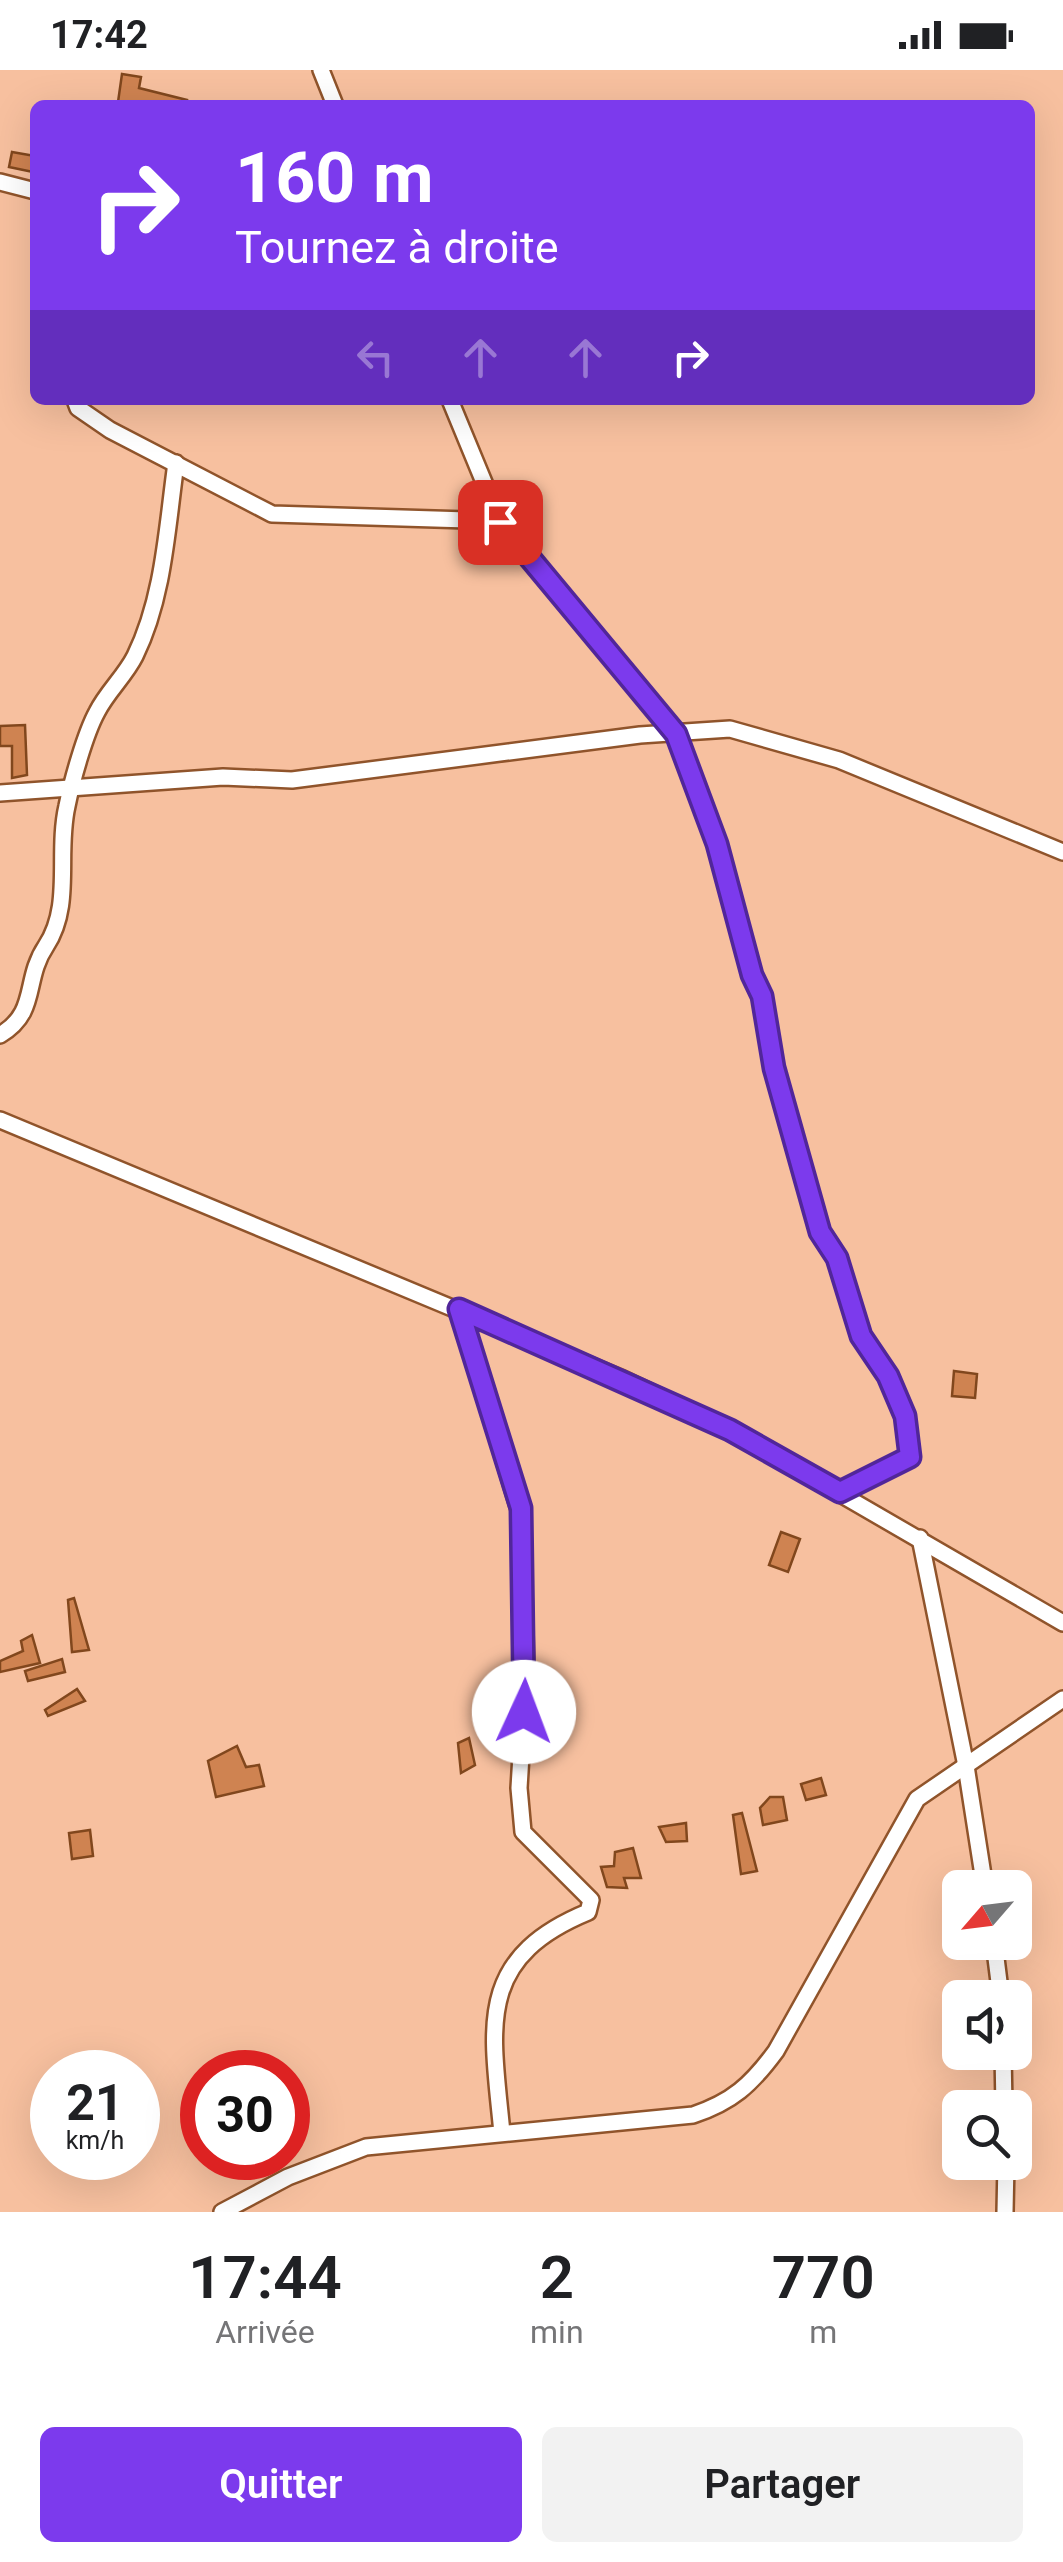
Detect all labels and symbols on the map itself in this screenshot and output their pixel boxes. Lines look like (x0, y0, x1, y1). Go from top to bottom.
pin (458, 480, 543, 565)
position arrow (472, 1660, 576, 1764)
north arrow (942, 1870, 1032, 1960)
speed limit sign: 30 (180, 2050, 310, 2180)

